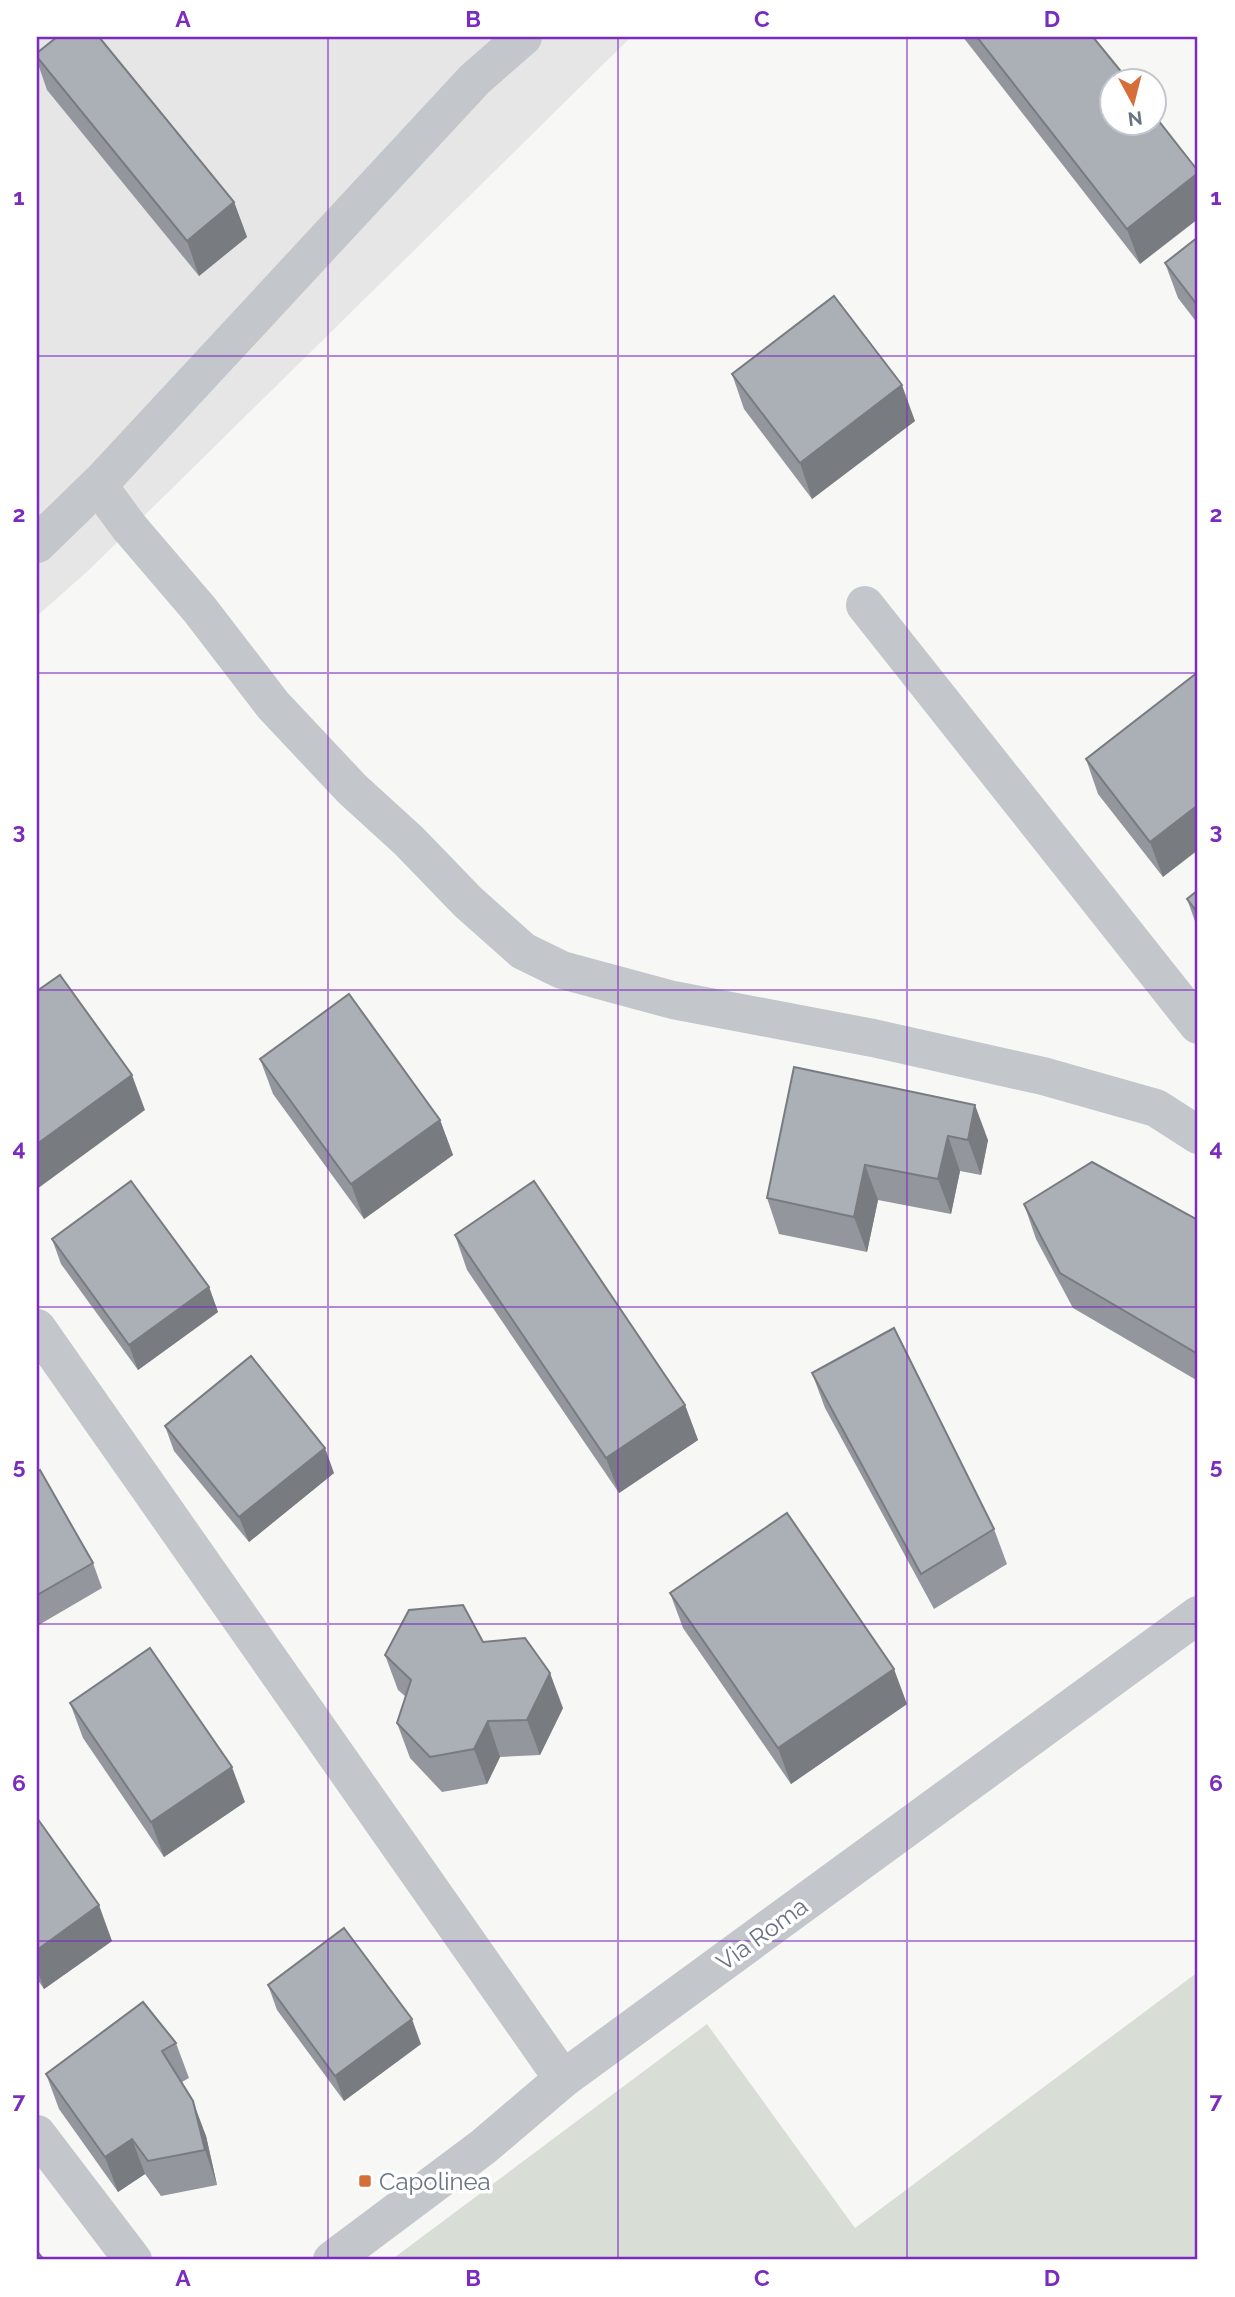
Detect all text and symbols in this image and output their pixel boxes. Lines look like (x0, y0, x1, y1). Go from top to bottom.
text: A (175, 5, 191, 32)
text: B (465, 5, 481, 32)
text: C (754, 5, 770, 32)
text: D (1044, 5, 1060, 32)
north arrow (1098, 66, 1168, 136)
text: N (1127, 107, 1144, 131)
text: 1 (13, 183, 25, 210)
text: 1 (1210, 183, 1222, 210)
text: 2 (13, 500, 25, 527)
text: 2 (1210, 500, 1222, 527)
text: 3 (13, 817, 25, 844)
text: 3 (1210, 817, 1222, 844)
text: 4 (12, 1134, 26, 1161)
text: 4 (1209, 1134, 1223, 1161)
text: 5 (13, 1452, 26, 1479)
text: 5 (1210, 1452, 1223, 1479)
text: 6 (12, 1769, 26, 1796)
text: 6 (1209, 1769, 1223, 1796)
street label: Via Roma (711, 1891, 813, 1977)
text: 7 (13, 2086, 26, 2113)
text: 7 (1210, 2086, 1223, 2113)
place label: Capolinea (379, 2167, 491, 2196)
marker: Capolinea (357, 2173, 373, 2189)
text: A (175, 2264, 191, 2291)
text: B (465, 2264, 481, 2291)
text: C (754, 2264, 770, 2291)
text: D (1044, 2264, 1060, 2291)

